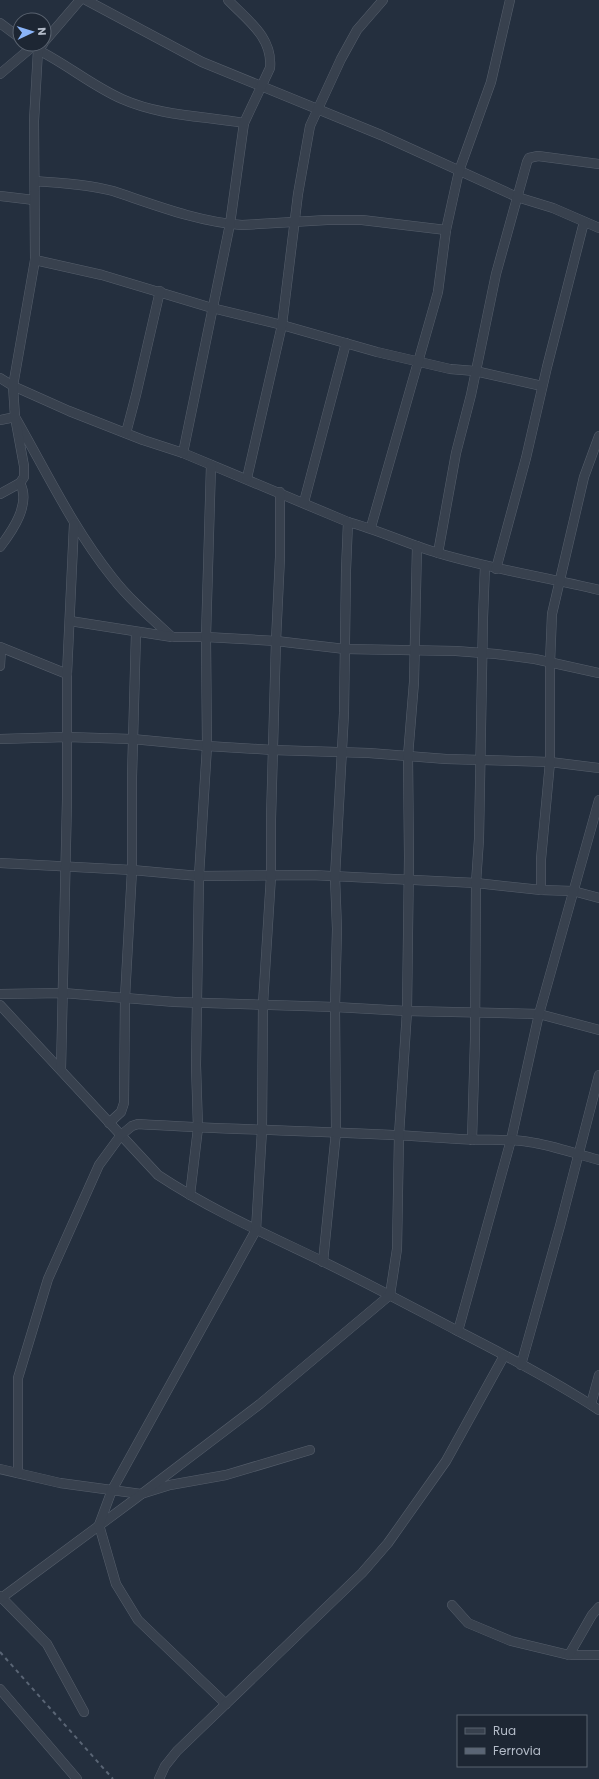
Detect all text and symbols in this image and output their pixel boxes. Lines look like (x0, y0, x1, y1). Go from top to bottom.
north arrow (12, 12, 52, 52)
text: N (34, 27, 50, 36)
legend (457, 1715, 587, 1767)
text: Rua (493, 1722, 516, 1739)
text: Ferrovia (493, 1742, 541, 1759)

